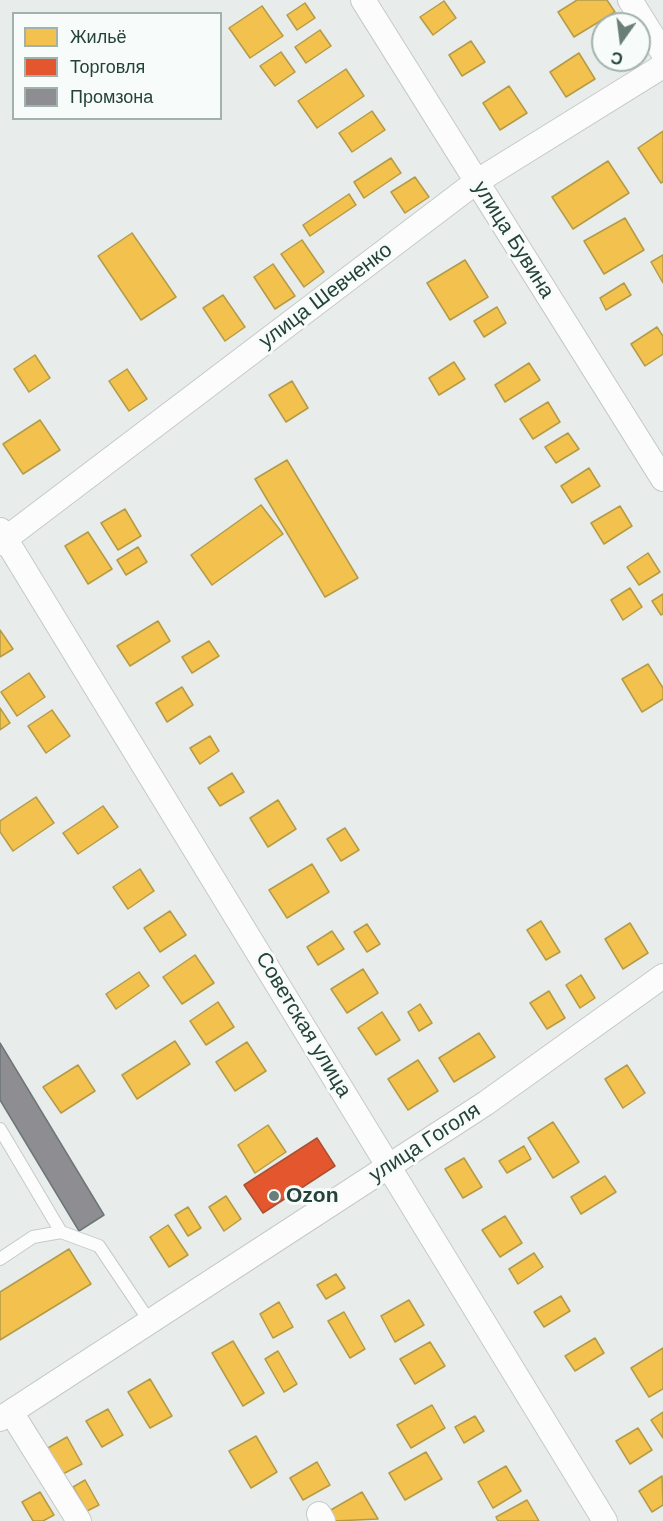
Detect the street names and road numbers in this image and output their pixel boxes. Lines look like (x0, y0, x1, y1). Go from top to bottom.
street label: улица Бувина (467, 177, 559, 303)
street label: улица Шевченко (255, 238, 397, 354)
street label: Советская улица (250, 948, 356, 1102)
street label: улица Гоголя (365, 1098, 485, 1188)

